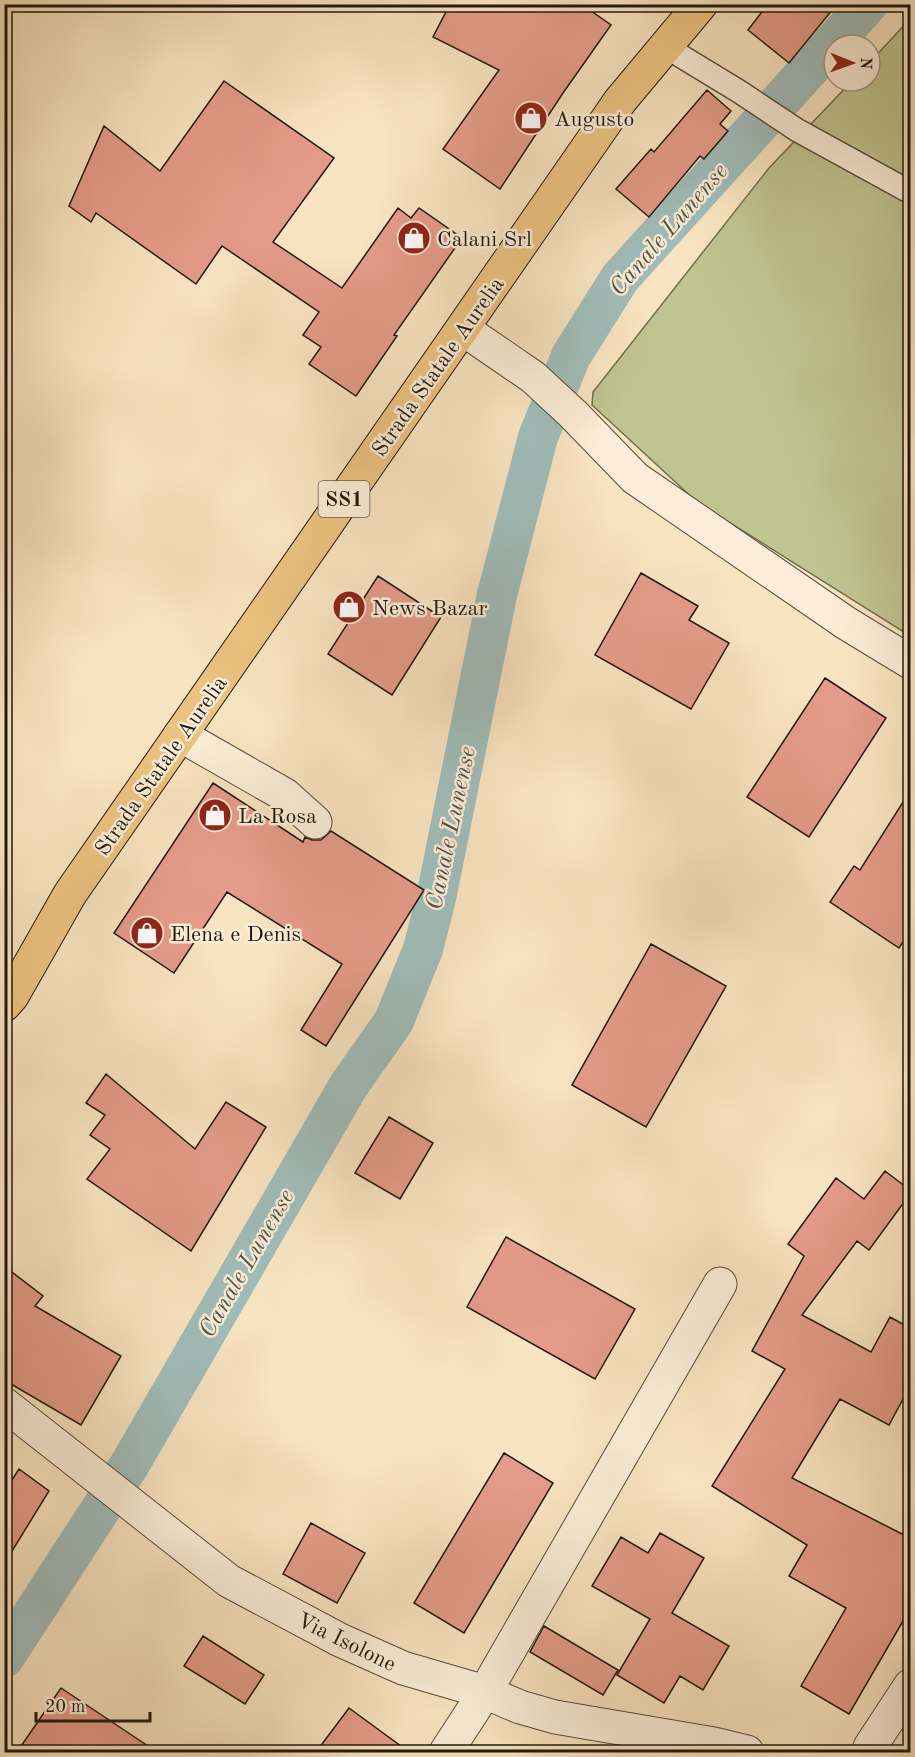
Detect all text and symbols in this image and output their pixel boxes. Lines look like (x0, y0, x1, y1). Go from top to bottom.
north arrow (822, 33, 882, 93)
text: N (857, 57, 873, 70)
shop icon: Augusto (513, 100, 549, 136)
place label: Augusto (554, 109, 634, 131)
water label: Canale Lunense (606, 160, 733, 301)
shop icon: Calani Srl (396, 220, 432, 256)
place label: Calani Srl (437, 229, 532, 251)
street label: Strada Statale Aurelia (368, 273, 509, 461)
road number: SS1 (318, 481, 370, 517)
shop icon: News Bazar (331, 589, 367, 625)
place label: News Bazar (372, 598, 487, 620)
street label: Strada Statale Aurelia (91, 672, 232, 860)
water label: Canale Lunense (423, 744, 481, 912)
shop icon: La Rosa (197, 797, 233, 833)
place label: La Rosa (238, 806, 317, 828)
shop icon: Elena e Denis (129, 915, 165, 951)
place label: Elena e Denis (170, 924, 301, 946)
water label: Canale Lunense (196, 1186, 300, 1342)
street label: Via Isolone (293, 1609, 399, 1676)
scale bar (36, 1685, 150, 1723)
text: 20 m (45, 1698, 85, 1716)

